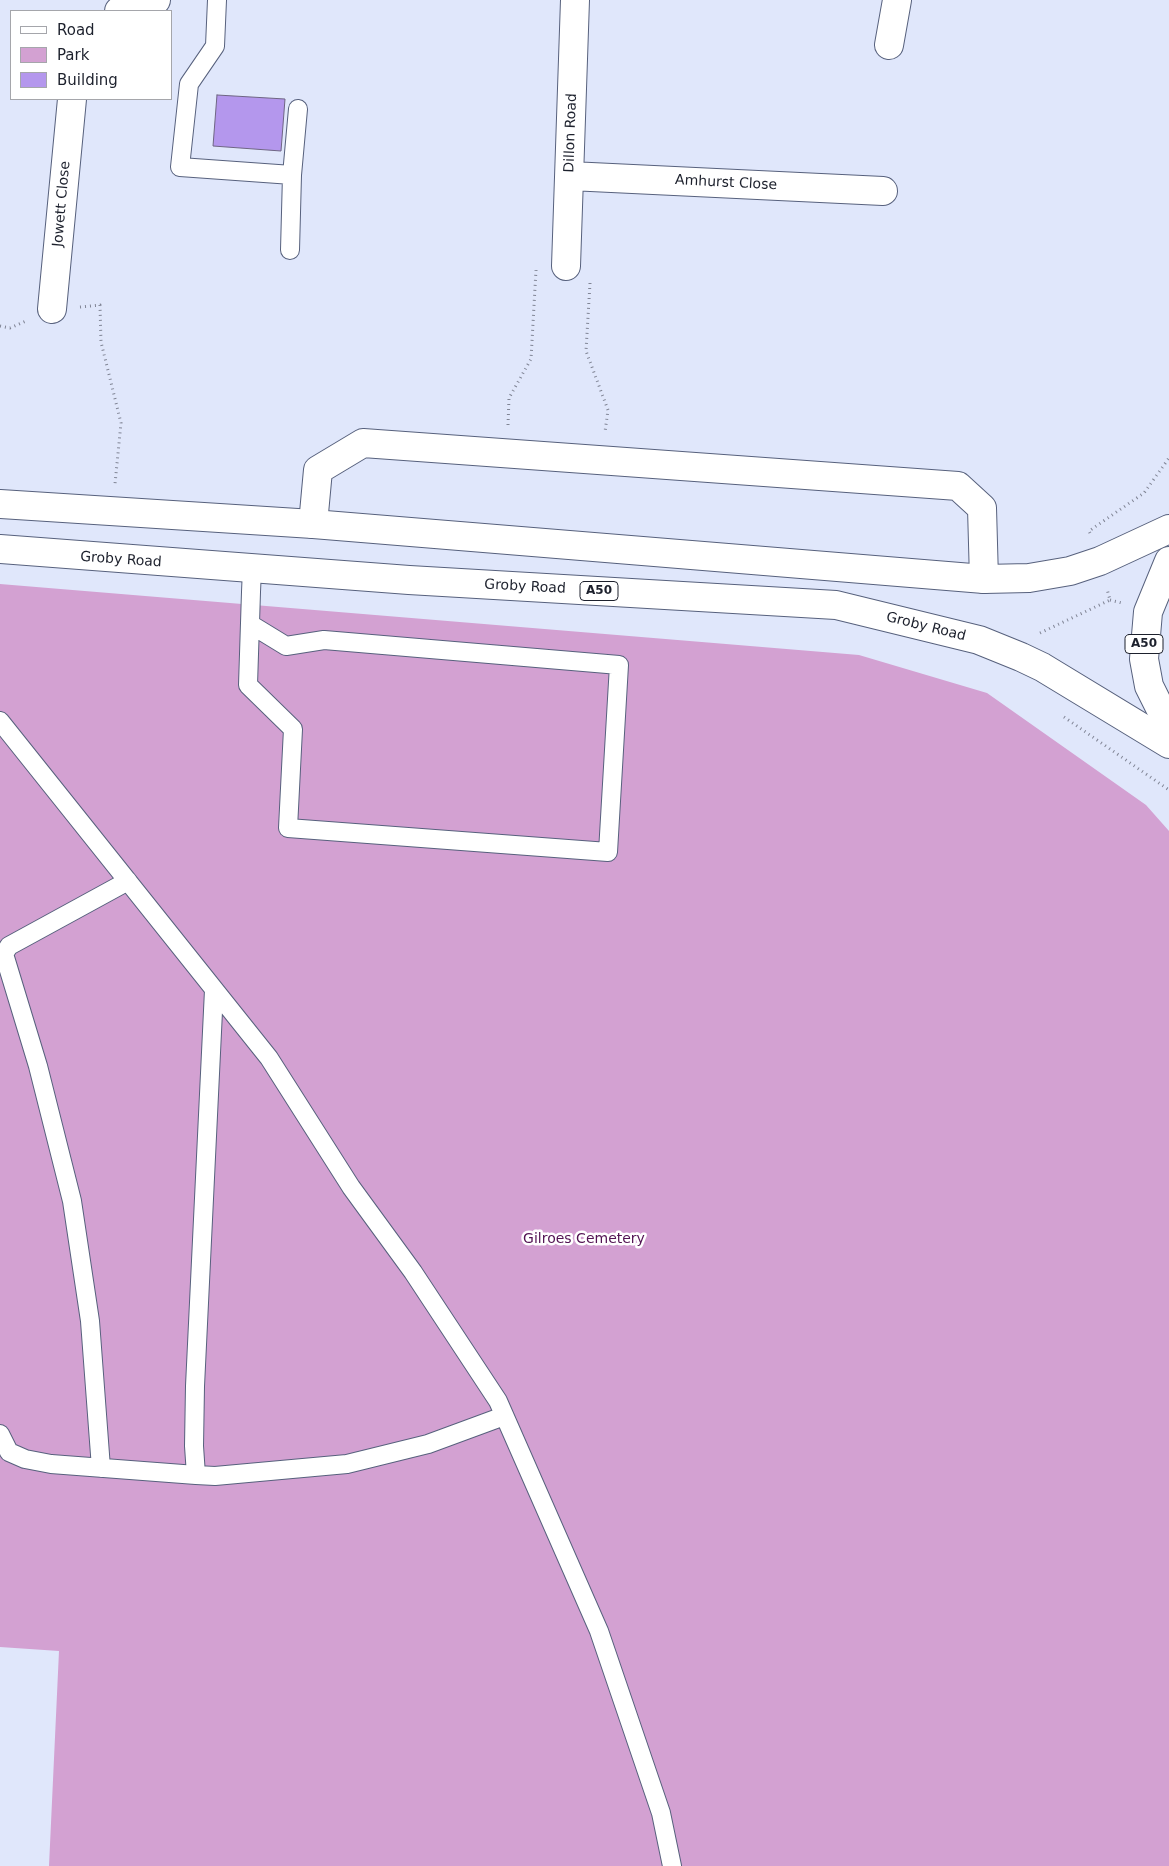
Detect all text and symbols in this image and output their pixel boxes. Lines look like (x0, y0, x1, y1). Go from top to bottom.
legend (10, 10, 172, 100)
text: Road (57, 21, 95, 39)
text: Park (57, 46, 89, 64)
text: Building (57, 71, 118, 89)
street label: Dillon Road (561, 93, 581, 173)
street label: Jowett Close (50, 160, 74, 248)
street label: Amhurst Close (675, 172, 777, 194)
street label: Groby Road (80, 549, 162, 571)
street label: Groby Road (484, 576, 566, 598)
road number: A50 (580, 582, 618, 600)
street label: Groby Road (884, 609, 968, 645)
road number: A50 (1125, 634, 1163, 654)
park label: Gilroes Cemetery (523, 1231, 645, 1247)

